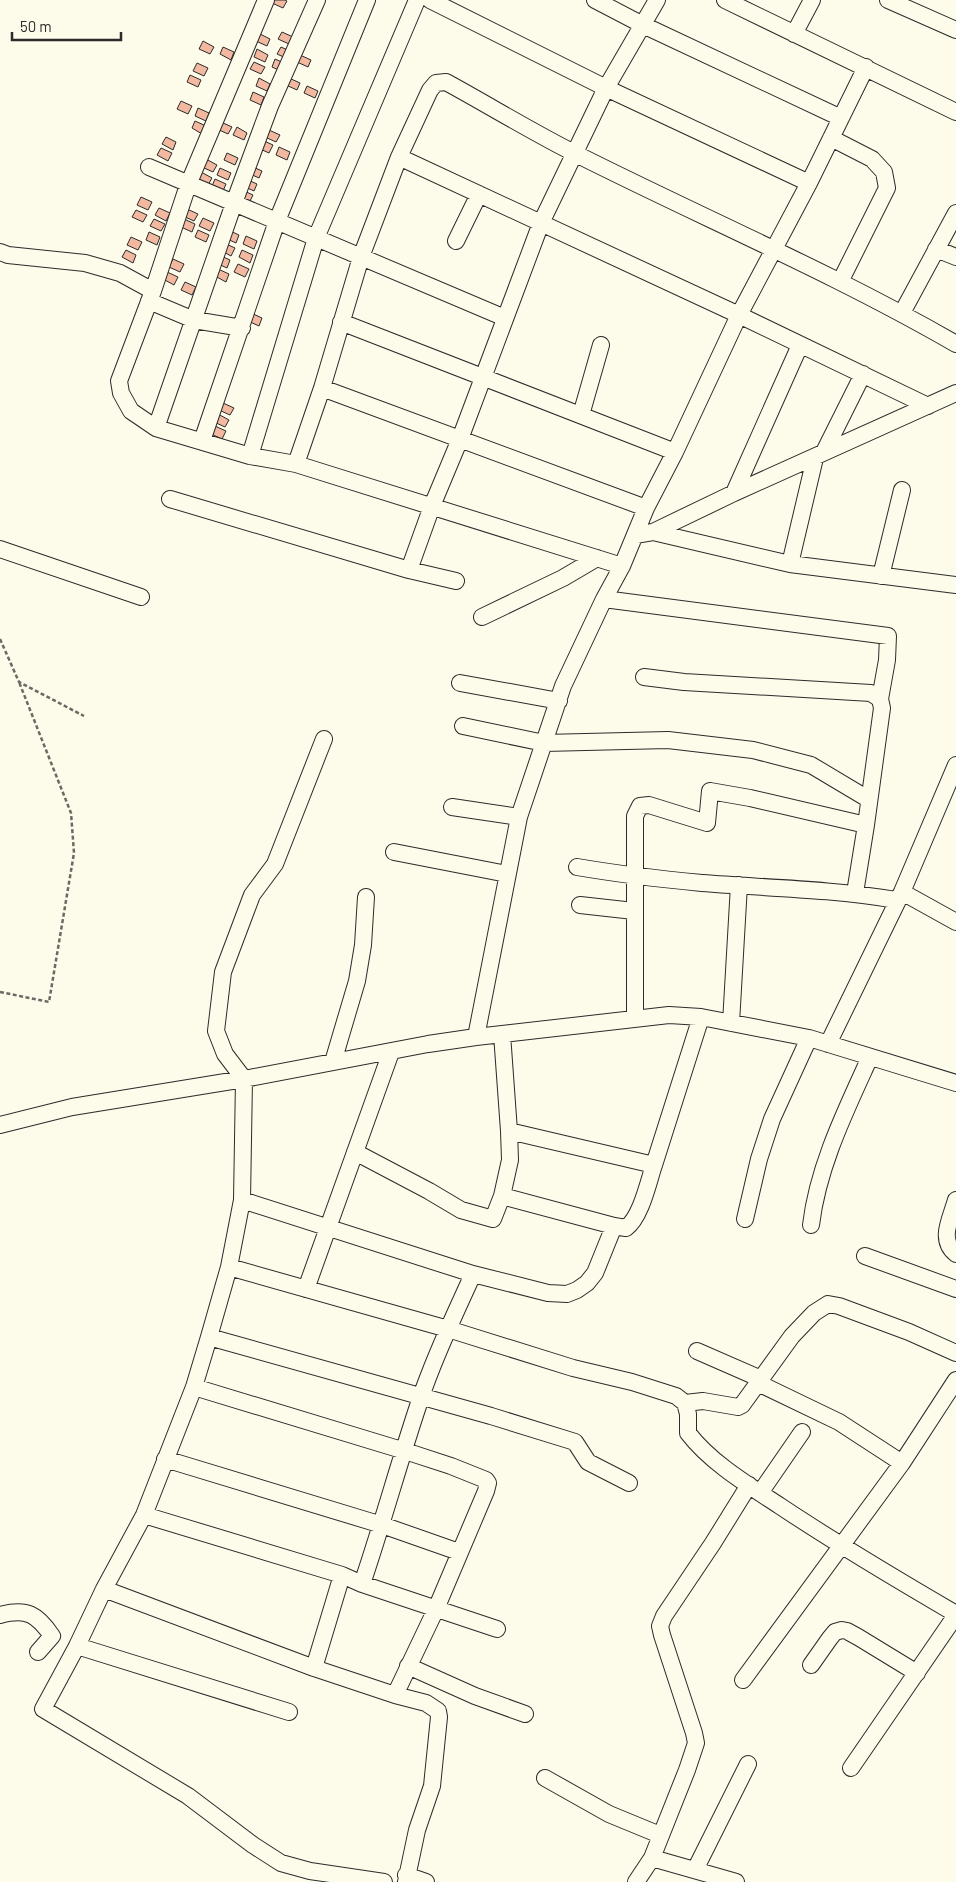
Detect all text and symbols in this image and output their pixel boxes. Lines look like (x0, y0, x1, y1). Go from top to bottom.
scale bar (12, 10, 121, 42)
text: 50 m (20, 17, 52, 35)

